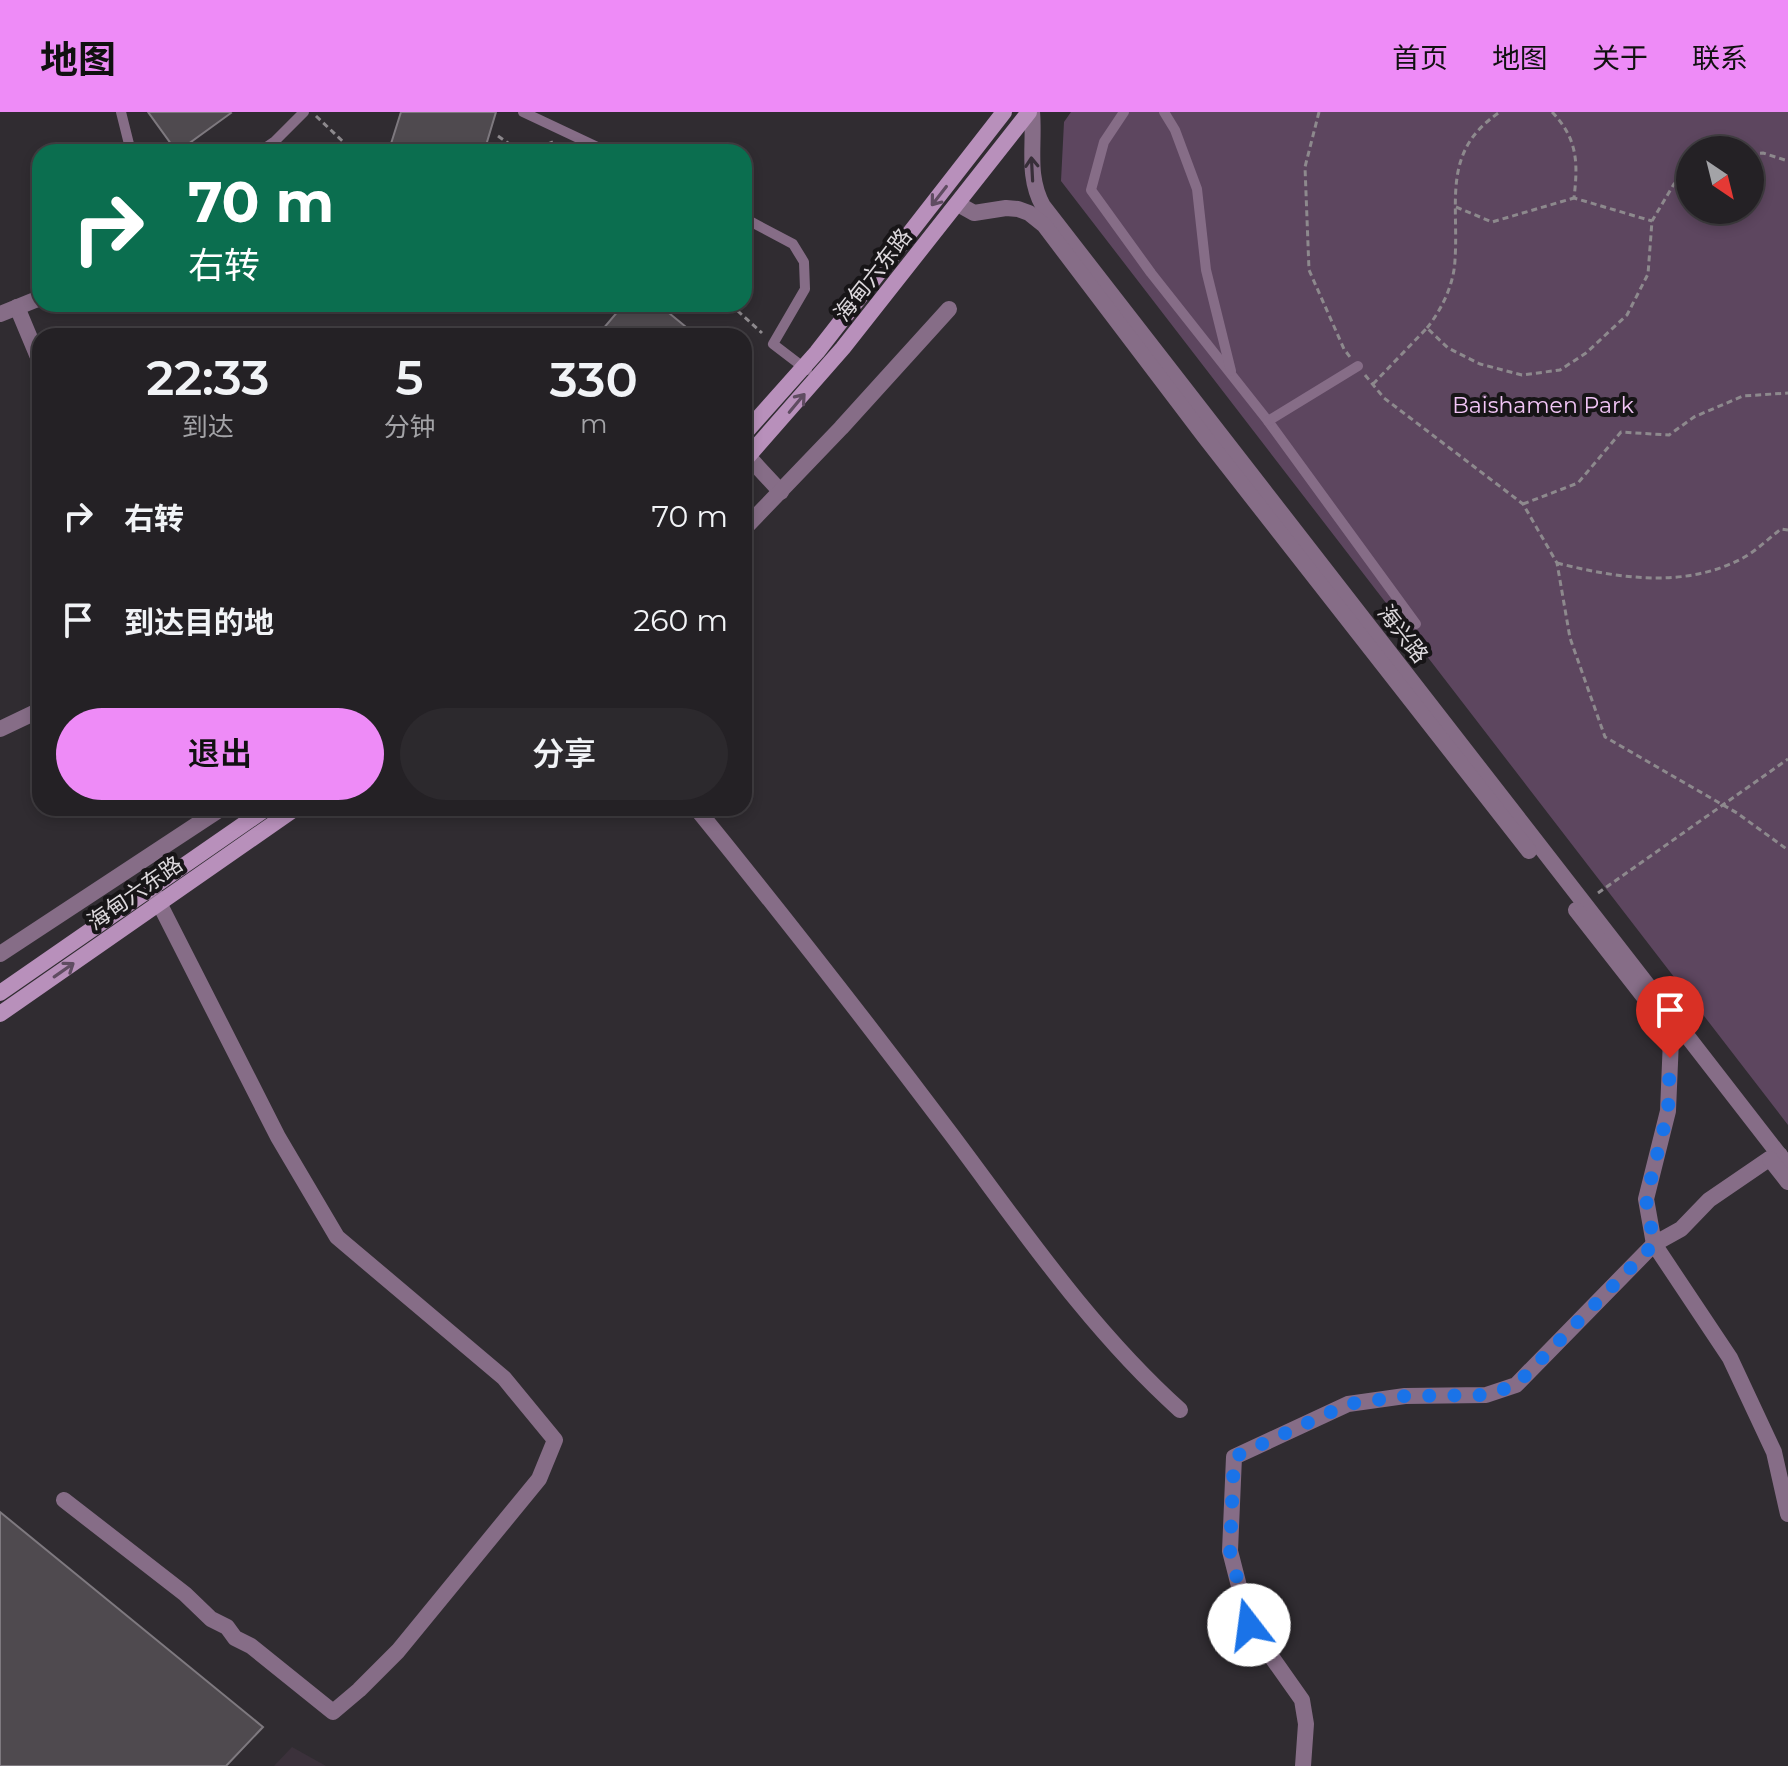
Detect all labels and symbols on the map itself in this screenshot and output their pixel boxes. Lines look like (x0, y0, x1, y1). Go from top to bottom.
north arrow (1676, 136, 1764, 224)
one-way arrow (1025, 156, 1040, 183)
one-way arrow (930, 185, 947, 206)
street label: 海甸六东路 (828, 223, 918, 327)
park label: Baishamen Park (1452, 392, 1635, 419)
one-way arrow (788, 393, 806, 414)
street label: 海兴路 (1372, 600, 1434, 668)
street label: 海甸六东路 (82, 850, 188, 936)
one-way arrow (52, 962, 74, 978)
pin (1636, 976, 1704, 1058)
position arrow (1207, 1583, 1291, 1667)

